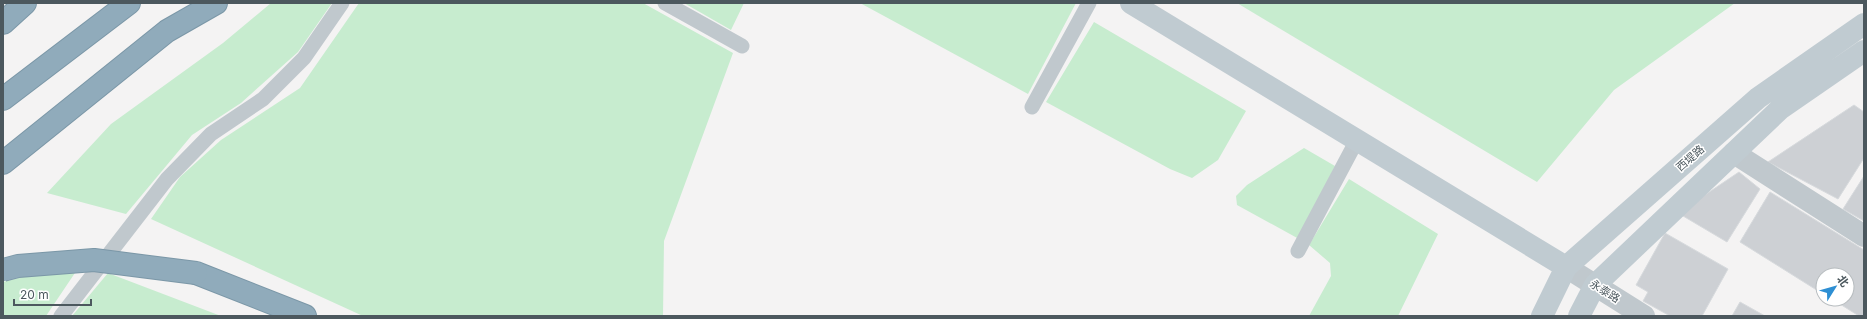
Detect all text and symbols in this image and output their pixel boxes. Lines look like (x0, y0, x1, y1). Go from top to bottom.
street label: 西堤路 (1673, 142, 1707, 174)
north arrow (1815, 267, 1855, 307)
text: 北 (1834, 272, 1852, 290)
street label: 永泰路 (1587, 276, 1623, 306)
scale bar (14, 281, 91, 307)
text: 20 m (20, 287, 49, 302)

